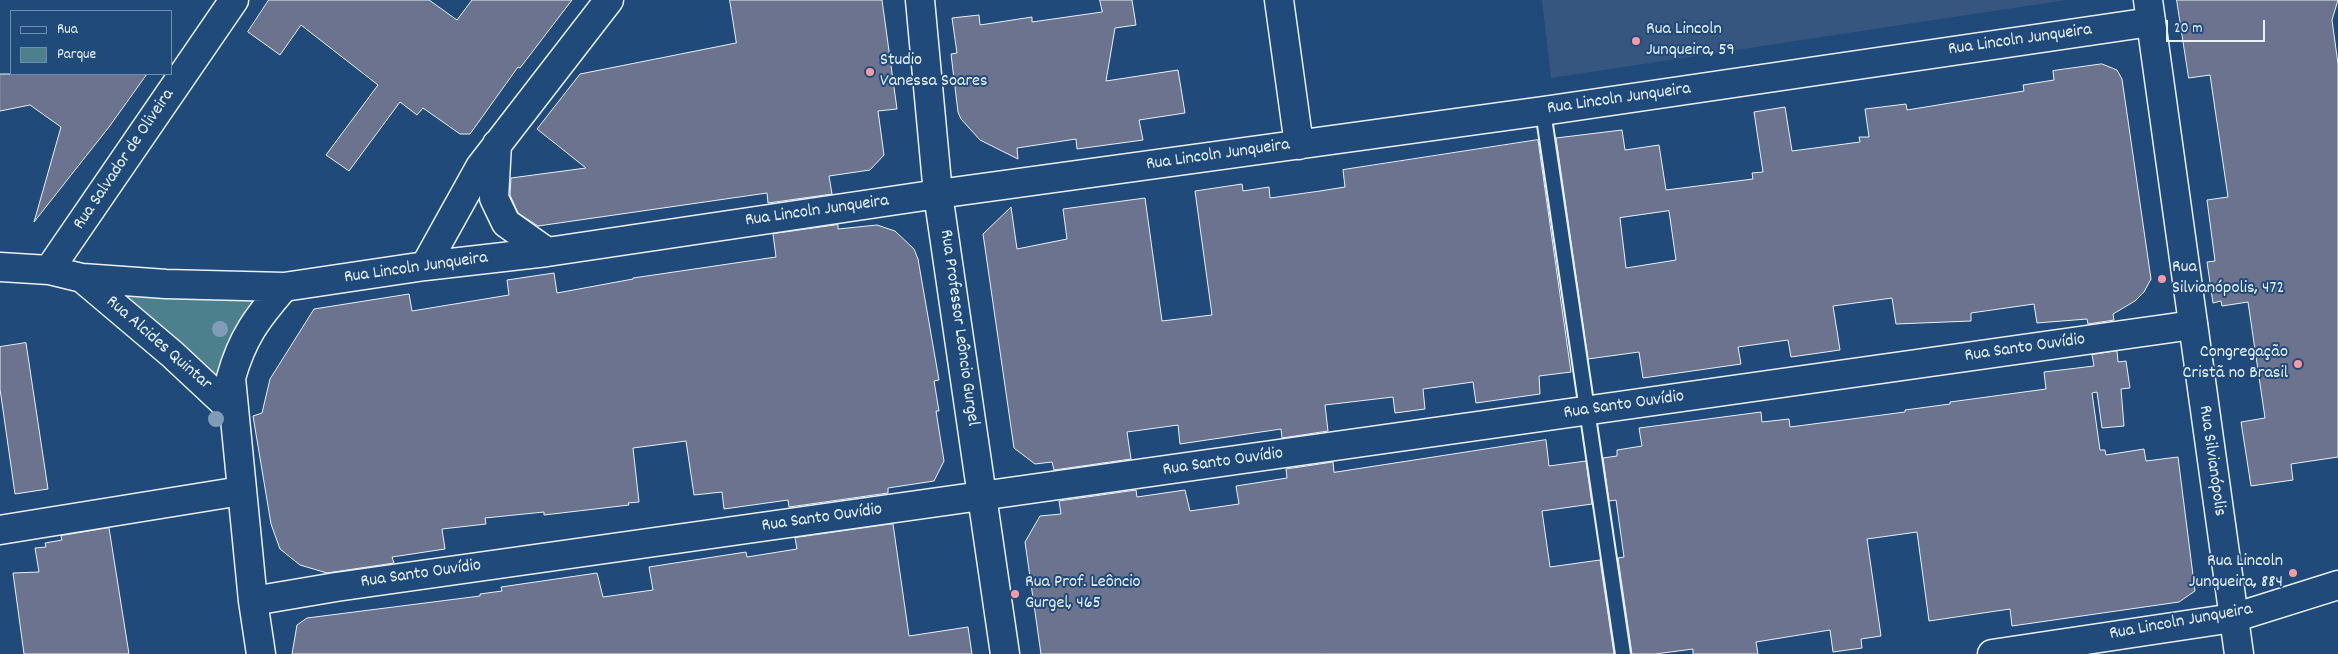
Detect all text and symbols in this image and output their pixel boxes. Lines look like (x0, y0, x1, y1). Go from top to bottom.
legend (10, 10, 172, 75)
scale bar (2168, 10, 2267, 42)
text: 20 m (2174, 18, 2202, 40)
text: Rua (57, 19, 78, 41)
place label: Rua Lincoln Junqueira, 59 (1646, 20, 1735, 62)
street label: Rua Lincoln Junqueira (1947, 20, 2093, 62)
marker: Rua Lincoln Junqueira, 59 (1630, 35, 1642, 47)
text: Parque (57, 44, 96, 66)
place label: Studio Vanessa Soares (880, 51, 988, 94)
marker: Studio Vanessa Soares (864, 66, 876, 78)
street label: Rua Lincoln Junqueira (1546, 79, 1692, 121)
street label: Rua Salvador de Oliveira (70, 85, 180, 235)
street label: Rua Lincoln Junqueira (1145, 135, 1291, 177)
street label: Rua Lincoln Junqueira (744, 191, 890, 233)
street label: Rua Professor Leôncio Gurgel (934, 228, 982, 428)
street label: Rua Lincoln Junqueira (343, 248, 489, 290)
place label: Rua Silvianópolis, 472 (2172, 258, 2284, 300)
marker: Rua Silvianópolis, 472 (2156, 273, 2168, 285)
street label: Rua Alcides Quintar (101, 292, 215, 396)
street label: Rua Santo Ouvídio (1963, 330, 2087, 368)
place label: Congregação Cristã no Brasil (2183, 343, 2288, 386)
marker: Congregação Cristã no Brasil (2292, 358, 2304, 370)
street label: Rua Santo Ouvídio (1562, 387, 1686, 425)
street label: Rua Silvianópolis (2193, 404, 2229, 518)
street label: Rua Santo Ouvídio (1161, 444, 1285, 482)
street label: Rua Santo Ouvídio (760, 500, 884, 538)
place label: Rua Lincoln Junqueira, 884 (2189, 552, 2283, 594)
street label: Rua Santo Ouvídio (359, 556, 483, 594)
marker: Rua Lincoln Junqueira, 884 (2287, 567, 2299, 579)
place label: Rua Prof. Leôncio Gurgel, 465 (1025, 573, 1141, 616)
marker: Rua Prof. Leôncio Gurgel, 465 (1009, 588, 1021, 600)
street label: Rua Lincoln Junqueira (2108, 600, 2254, 646)

